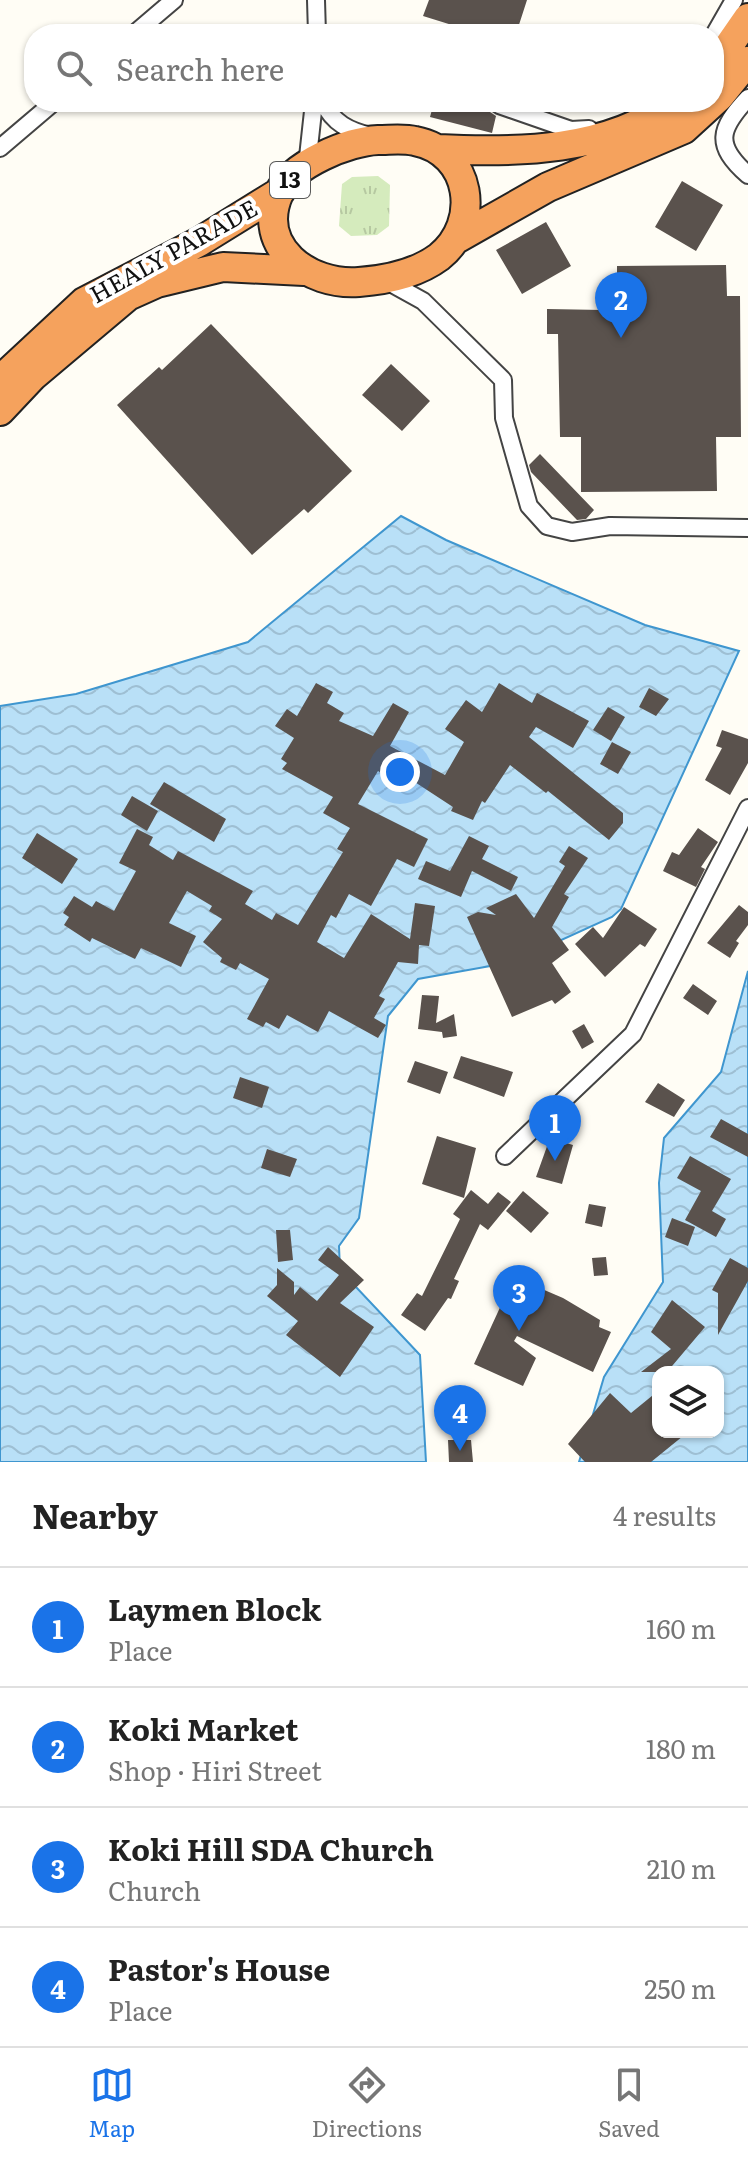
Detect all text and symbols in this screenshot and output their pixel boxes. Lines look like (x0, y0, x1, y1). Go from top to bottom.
search box (24, 24, 724, 112)
icon: search (52, 46, 96, 90)
text: Search here (116, 46, 284, 90)
road number: 13 (270, 162, 310, 198)
street label: HEALY PARADE (83, 189, 263, 310)
pin: 2 (595, 272, 647, 338)
your location (380, 752, 420, 792)
pin: 1 (529, 1095, 581, 1161)
pin: 3 (493, 1265, 545, 1331)
map controls (652, 1366, 724, 1438)
button: layers (652, 1366, 724, 1438)
pin: 4 (434, 1385, 486, 1451)
text: Nearby (32, 1489, 158, 1539)
text: 4 results (613, 1495, 716, 1534)
text: Laymen Block (108, 1586, 321, 1630)
text: 1 (53, 1608, 63, 1647)
text: 160 m (646, 1608, 716, 1647)
text: Place (108, 1630, 173, 1669)
text: Koki Market (108, 1706, 298, 1750)
text: 2 (51, 1728, 65, 1767)
text: 180 m (646, 1728, 716, 1767)
text: Shop · Hiri Street (108, 1750, 322, 1789)
text: Koki Hill SDA Church (108, 1826, 434, 1870)
text: 3 (51, 1848, 65, 1887)
text: 210 m (647, 1848, 716, 1887)
text: Church (108, 1870, 201, 1909)
text: Pastor's House (108, 1946, 330, 1990)
text: 4 (50, 1968, 66, 2007)
text: 250 m (644, 1968, 716, 2007)
text: Place (108, 1990, 173, 2029)
tab: Map (88, 2063, 135, 2144)
tab: Directions (312, 2063, 422, 2144)
tab: Saved (598, 2063, 660, 2144)

